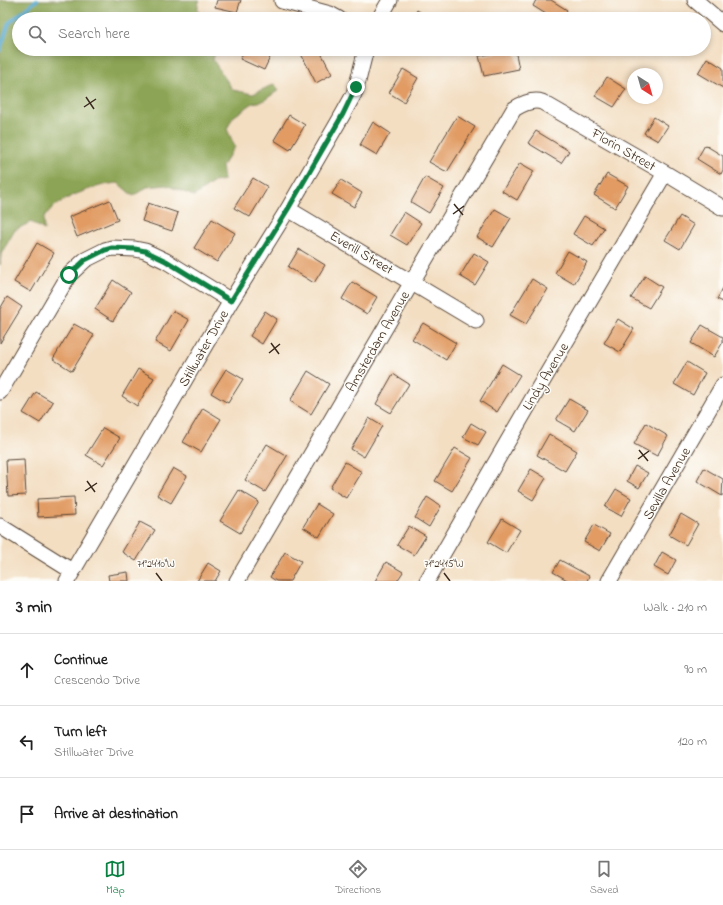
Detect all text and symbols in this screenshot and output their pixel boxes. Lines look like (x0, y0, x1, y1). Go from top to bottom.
search box (12, 12, 711, 56)
icon: search (26, 23, 48, 45)
text: Search here (58, 23, 130, 45)
north arrow (627, 68, 663, 104)
route end (347, 78, 365, 96)
street label: Florin Street (586, 123, 660, 177)
street label: Everill Street (325, 226, 397, 281)
route start (60, 266, 78, 284)
street label: Amsterdam Avenue (341, 287, 416, 396)
street label: Stillwater Drive (174, 306, 235, 391)
street label: Lindy Avenue (518, 338, 576, 415)
street label: Sevilla Avenue (638, 443, 697, 524)
text: 71°24'10"W (137, 557, 175, 572)
text: 71°24'15"W (424, 557, 464, 572)
text: 3 min (16, 595, 52, 620)
text: Walk · 210 m (643, 598, 707, 617)
text: Continue (54, 649, 108, 671)
icon: ahead (16, 659, 38, 681)
text: 90 m (684, 660, 707, 679)
text: Crescendo Drive (54, 671, 140, 690)
text: Turn left (54, 721, 107, 743)
icon: left (16, 731, 38, 753)
text: 120 m (677, 732, 707, 751)
text: Stillwater Drive (54, 743, 134, 762)
icon: arrive (16, 803, 38, 825)
text: Arrive at destination (54, 803, 178, 825)
tab: Map (104, 858, 126, 898)
tab: Directions (335, 858, 381, 898)
tab: Saved (590, 858, 619, 898)

